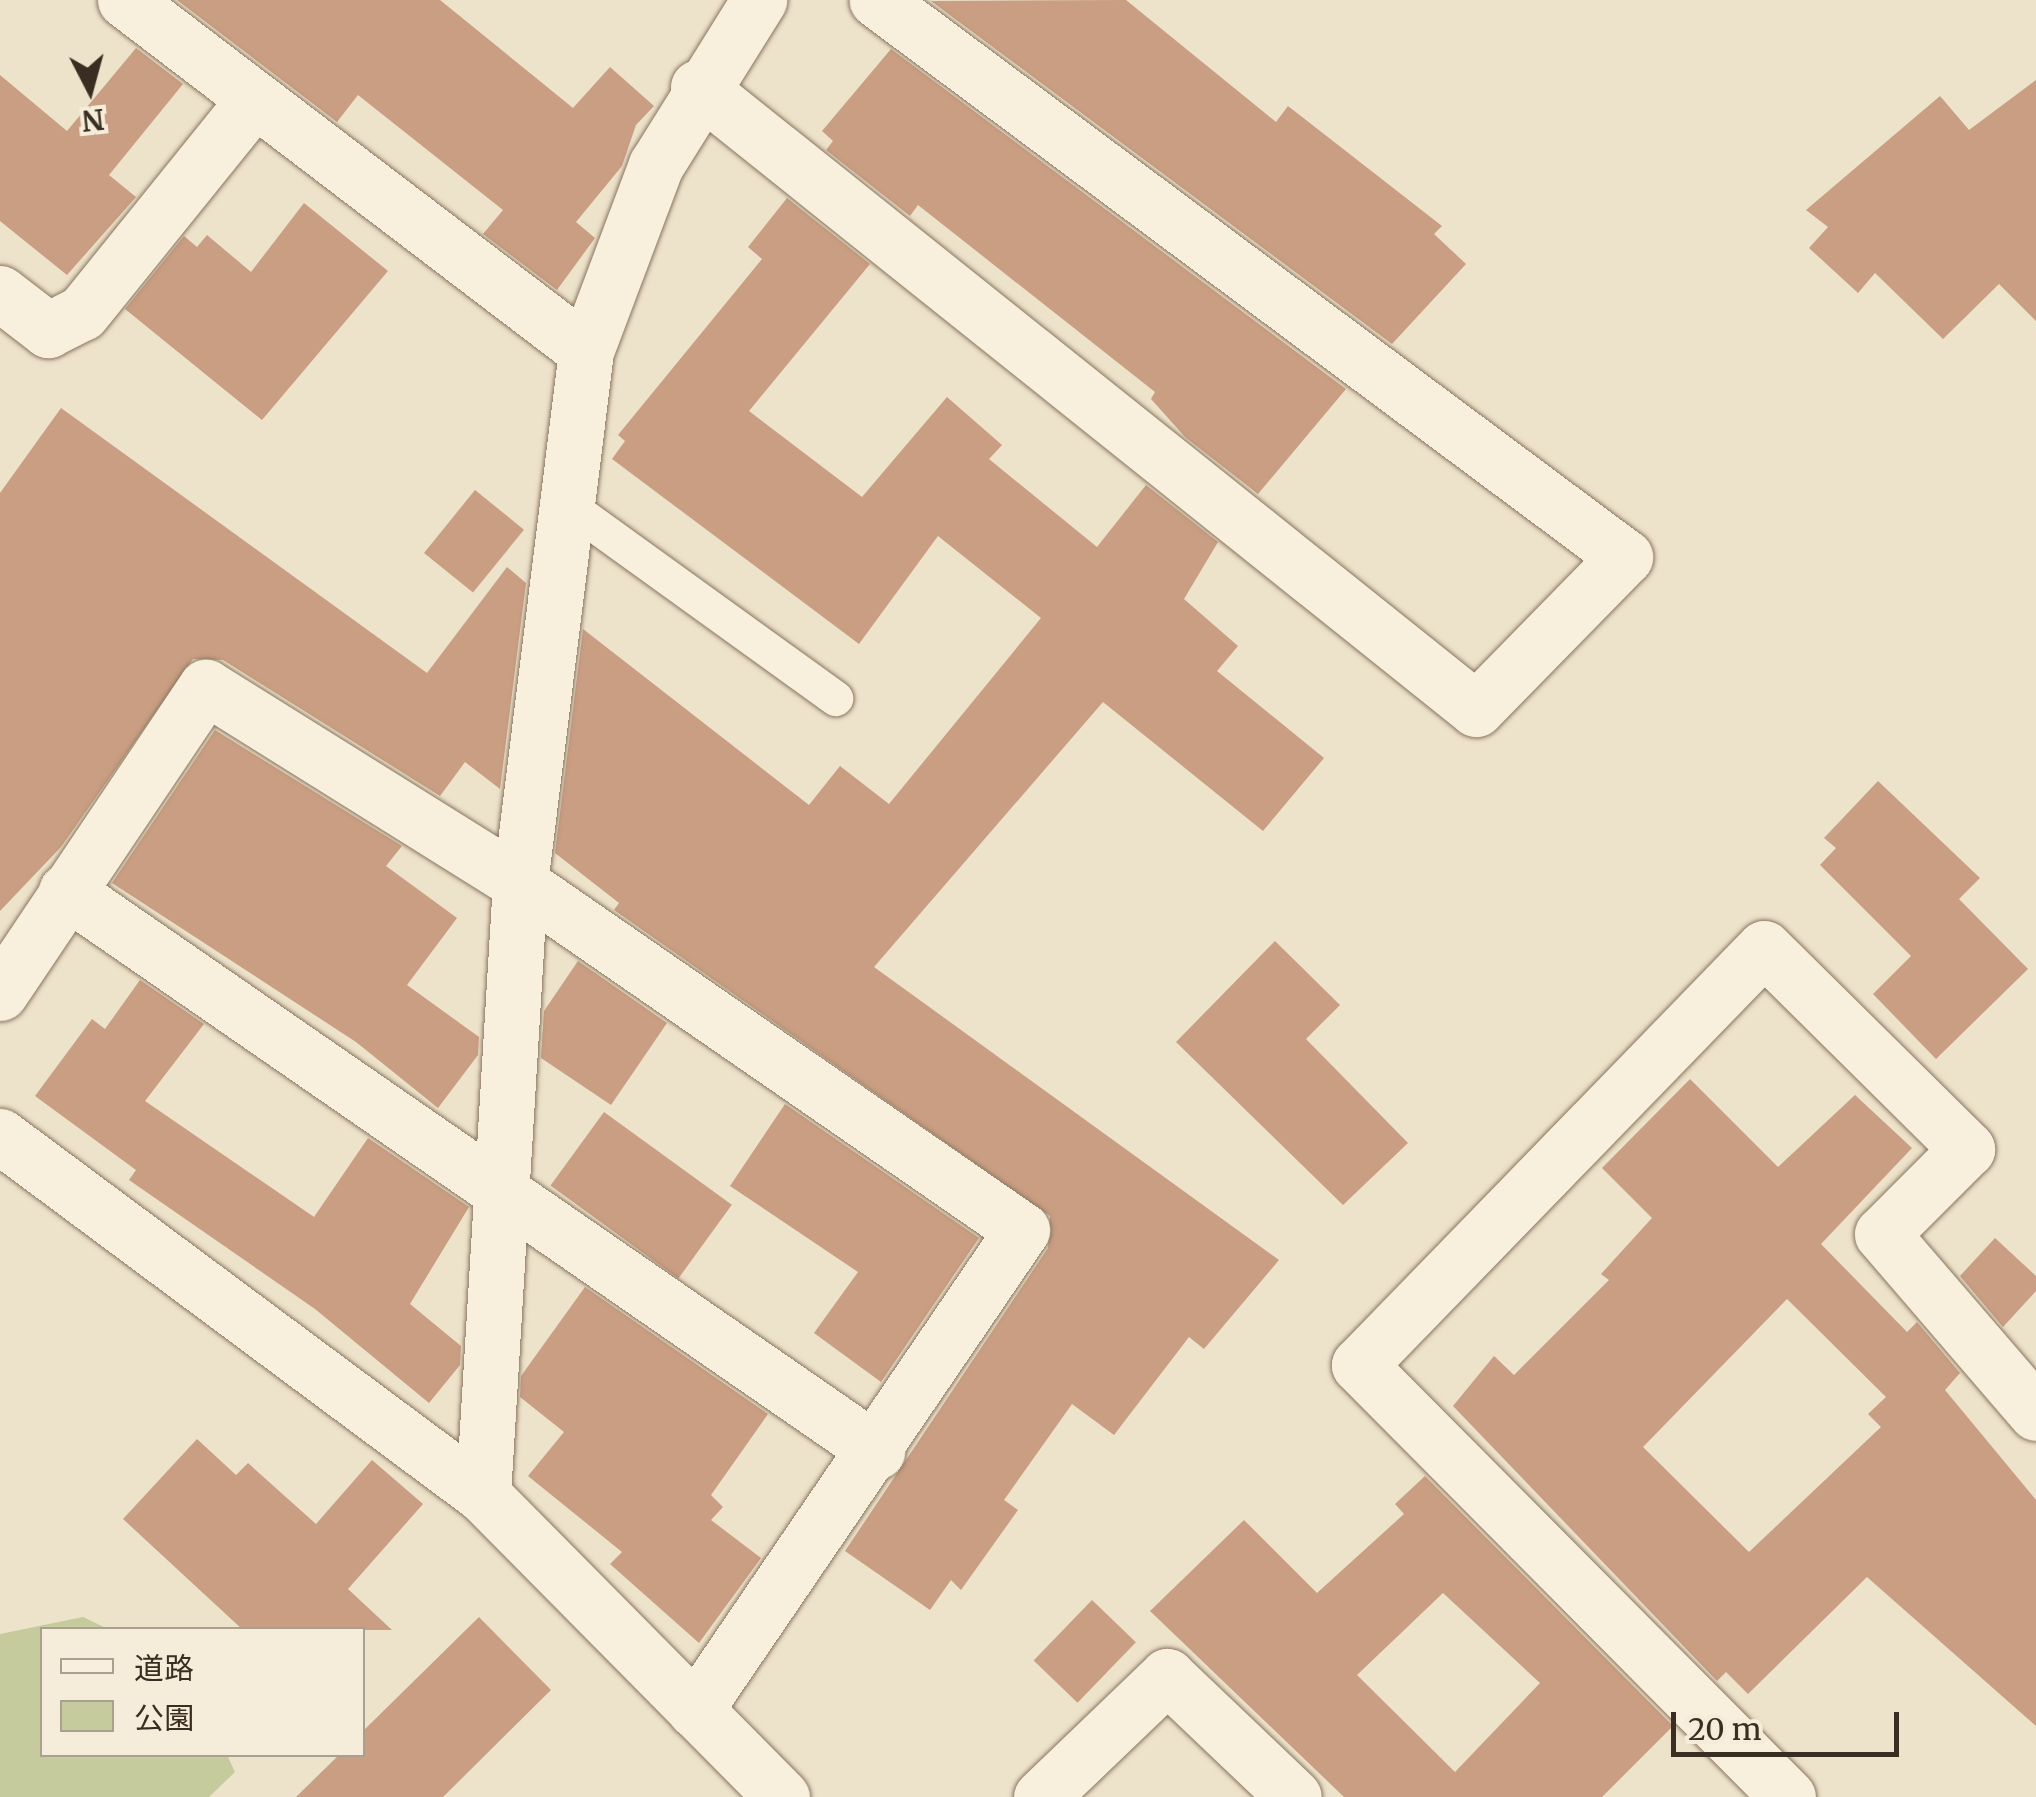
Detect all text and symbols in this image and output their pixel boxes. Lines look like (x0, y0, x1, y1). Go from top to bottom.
north arrow (40, 40, 140, 140)
text: N (80, 101, 106, 139)
legend (40, 1627, 365, 1757)
text: 道路 (134, 1649, 194, 1687)
scale bar (1676, 1692, 1904, 1754)
text: 公園 (134, 1699, 194, 1737)
text: 20 m (1688, 1710, 1761, 1748)

